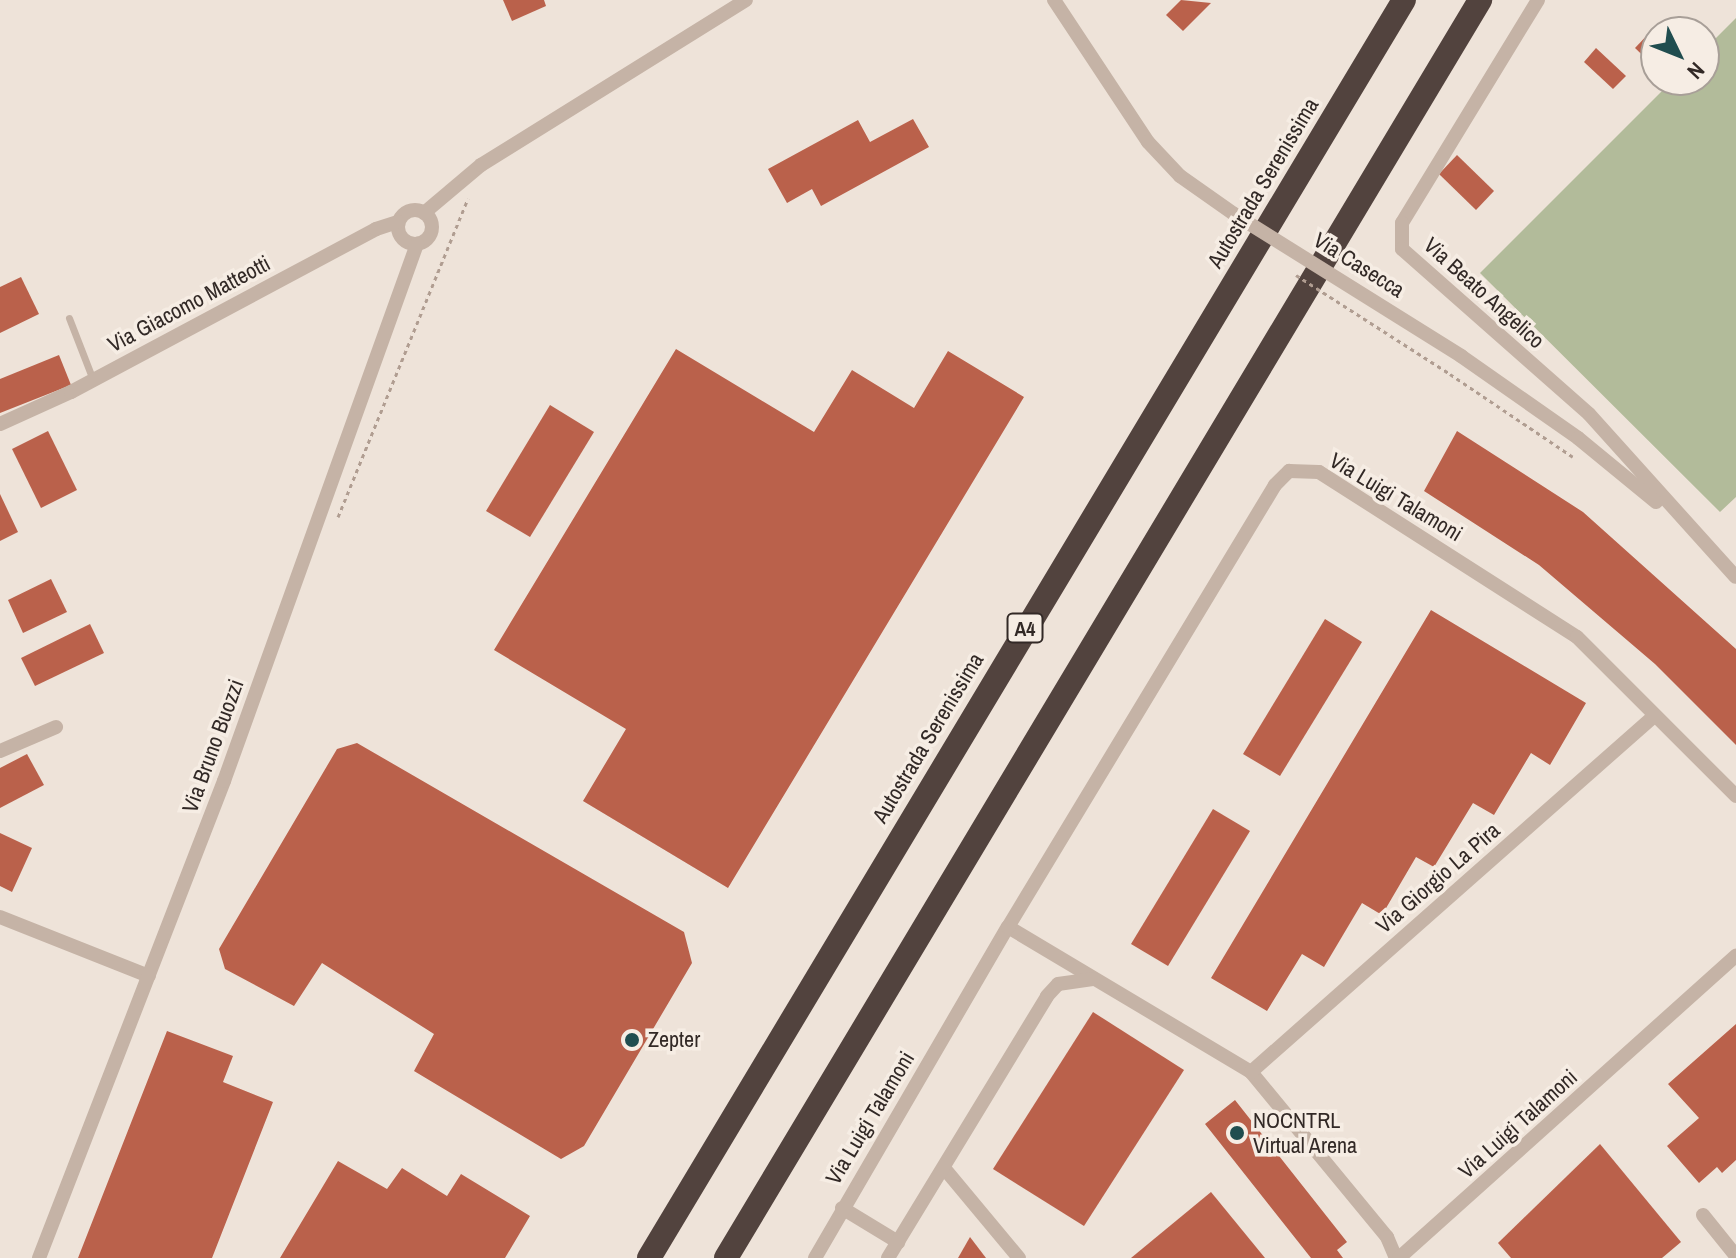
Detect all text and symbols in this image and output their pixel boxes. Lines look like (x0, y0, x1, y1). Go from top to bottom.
north arrow (1640, 16, 1720, 96)
text: N (1681, 56, 1712, 86)
street label: Autostrada Serenissima (1202, 93, 1324, 273)
street label: Via Casecca (1309, 227, 1409, 303)
street label: Via Beato Angelico (1418, 232, 1550, 354)
street label: Via Giacomo Matteotti (103, 250, 275, 358)
street label: Via Luigi Talamoni (1325, 447, 1467, 547)
road number: A4 (1005, 612, 1045, 644)
street label: Autostrada Serenissima (867, 648, 989, 828)
street label: Via Bruno Buozzi (177, 676, 249, 816)
street label: Via Giorgio La Pira (1371, 817, 1505, 939)
place label: Zepter (648, 1027, 700, 1053)
marker: Zepter (623, 1031, 641, 1049)
street label: Via Luigi Talamoni (820, 1047, 920, 1189)
street label: Via Luigi Talamoni (1453, 1064, 1583, 1184)
place label: NOCNTRL Virtual Arena (1253, 1107, 1358, 1158)
marker: NOCNTRL Virtual Arena (1228, 1124, 1246, 1142)

